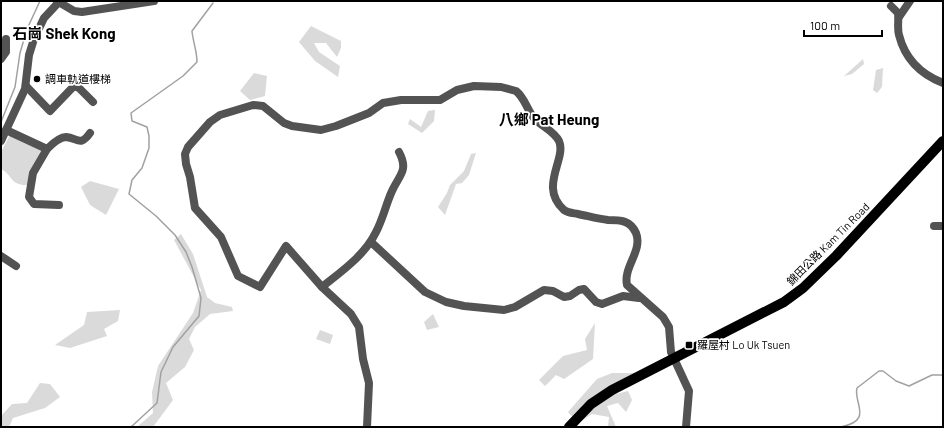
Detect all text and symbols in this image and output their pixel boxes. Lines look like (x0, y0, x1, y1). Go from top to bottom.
scale bar (804, 12, 882, 38)
text: 100 m (810, 18, 840, 32)
district label: 石崗 Shek Kong (12, 24, 116, 42)
place label: 調車軌道樓梯 (45, 72, 111, 85)
marker: 調車軌道樓梯 (32, 74, 42, 84)
district label: 八鄉 Pat Heung (499, 110, 599, 128)
street label: 錦田公路 Kam Tin Road (784, 200, 872, 288)
place label: 羅屋村 Lo Uk Tsuen (697, 338, 790, 351)
marker: 羅屋村 Lo Uk Tsuen (684, 340, 694, 350)

